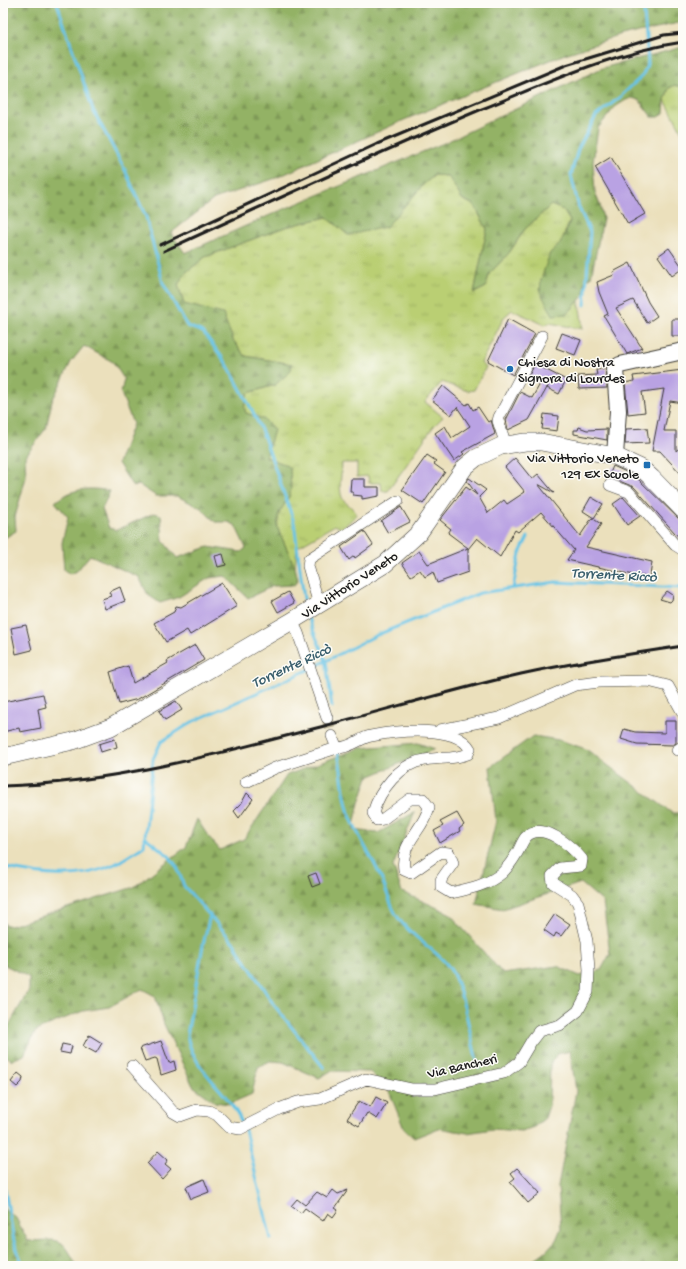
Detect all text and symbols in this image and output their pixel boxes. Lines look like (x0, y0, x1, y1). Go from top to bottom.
place label: Chiesa di Nostra Signora di Lourdes (518, 355, 625, 388)
marker: Chiesa di Nostra Signora di Lourdes (505, 364, 515, 374)
place label: Via Vittorio Veneto 129 Ex Scuole (526, 451, 640, 484)
marker: Via Vittorio Veneto 129 Ex Scuole (642, 460, 652, 470)
street label: Via Vittorio Veneto (298, 549, 402, 624)
water label: Torrente Riccò (571, 565, 658, 587)
water label: Torrente Riccò (249, 640, 336, 693)
street label: Via Bancheri (425, 1051, 499, 1084)

